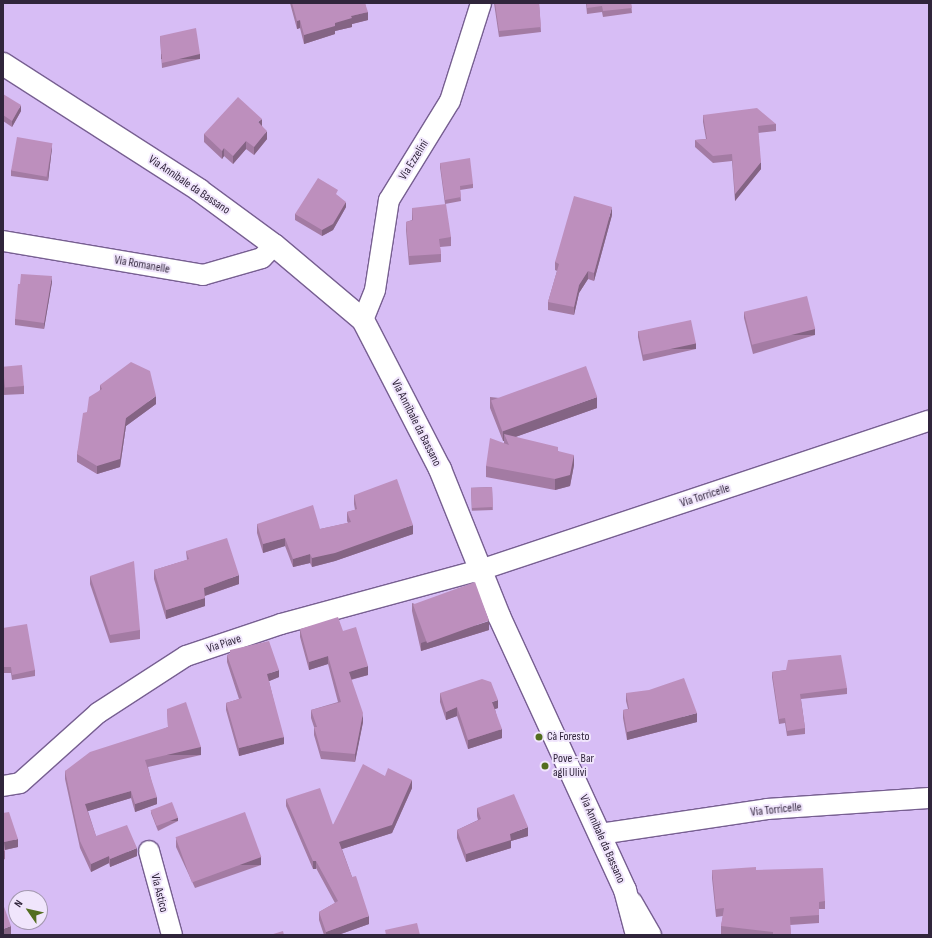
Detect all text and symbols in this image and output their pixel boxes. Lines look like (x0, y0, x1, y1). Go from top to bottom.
street label: Via Ezzelini (396, 137, 432, 183)
street label: Via Annibale da Bassano (145, 152, 233, 218)
street label: Via Romanelle (113, 253, 171, 277)
street label: Via Annibale da Bassano (388, 377, 444, 469)
street label: Via Torricelle (678, 481, 732, 511)
street label: Via Piave (205, 632, 243, 656)
place label: Cà Foresto (547, 730, 589, 744)
marker: Cà Foresto (534, 732, 544, 742)
place label: Pove - Bar agli Ulivi (553, 752, 594, 780)
marker: Pove - Bar agli Ulivi (540, 761, 550, 771)
street label: Via Annibale da Bassano (576, 793, 628, 885)
street label: Via Torricelle (750, 800, 802, 820)
street label: Via Astico (147, 872, 171, 914)
north arrow (8, 890, 48, 930)
text: N (11, 897, 25, 910)

